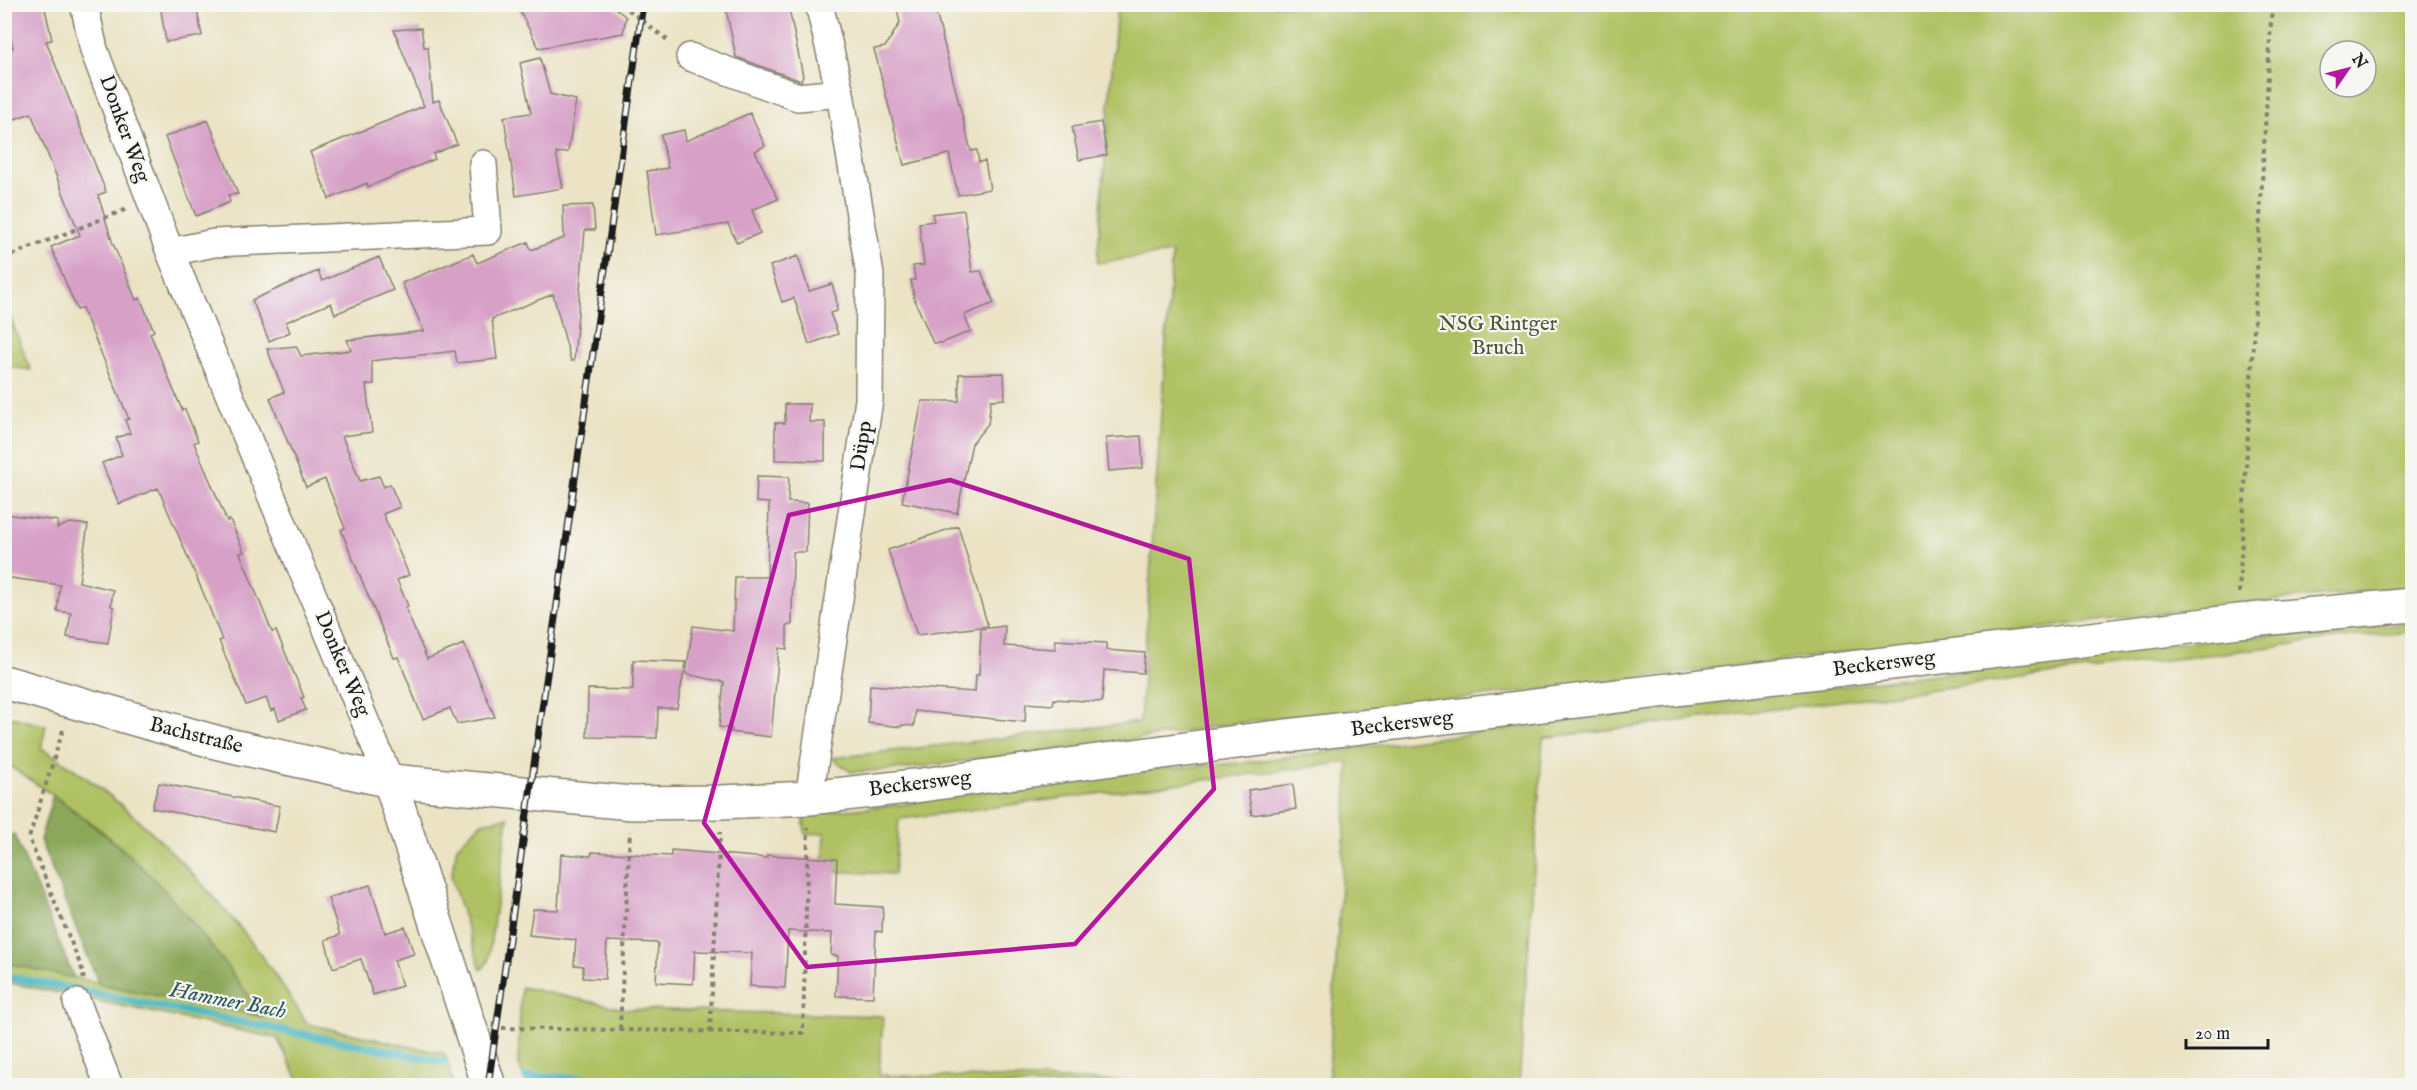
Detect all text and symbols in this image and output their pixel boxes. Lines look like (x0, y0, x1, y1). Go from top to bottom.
north arrow (2318, 39, 2378, 99)
text: N (2346, 49, 2371, 73)
street label: Donker Weg (92, 72, 156, 187)
park label: NSG Rintger Bruch (1439, 311, 1558, 362)
street label: Düpp (845, 419, 879, 473)
street label: Donker Weg (308, 607, 377, 722)
street label: Beckersweg (1831, 644, 1937, 684)
street label: Beckersweg (1349, 704, 1455, 744)
street label: Bachstraße (147, 711, 246, 761)
street label: Beckersweg (867, 764, 973, 804)
water label: Hammer Bach (167, 976, 288, 1026)
scale bar (2186, 1012, 2268, 1050)
text: 20 m (2195, 1023, 2230, 1046)

